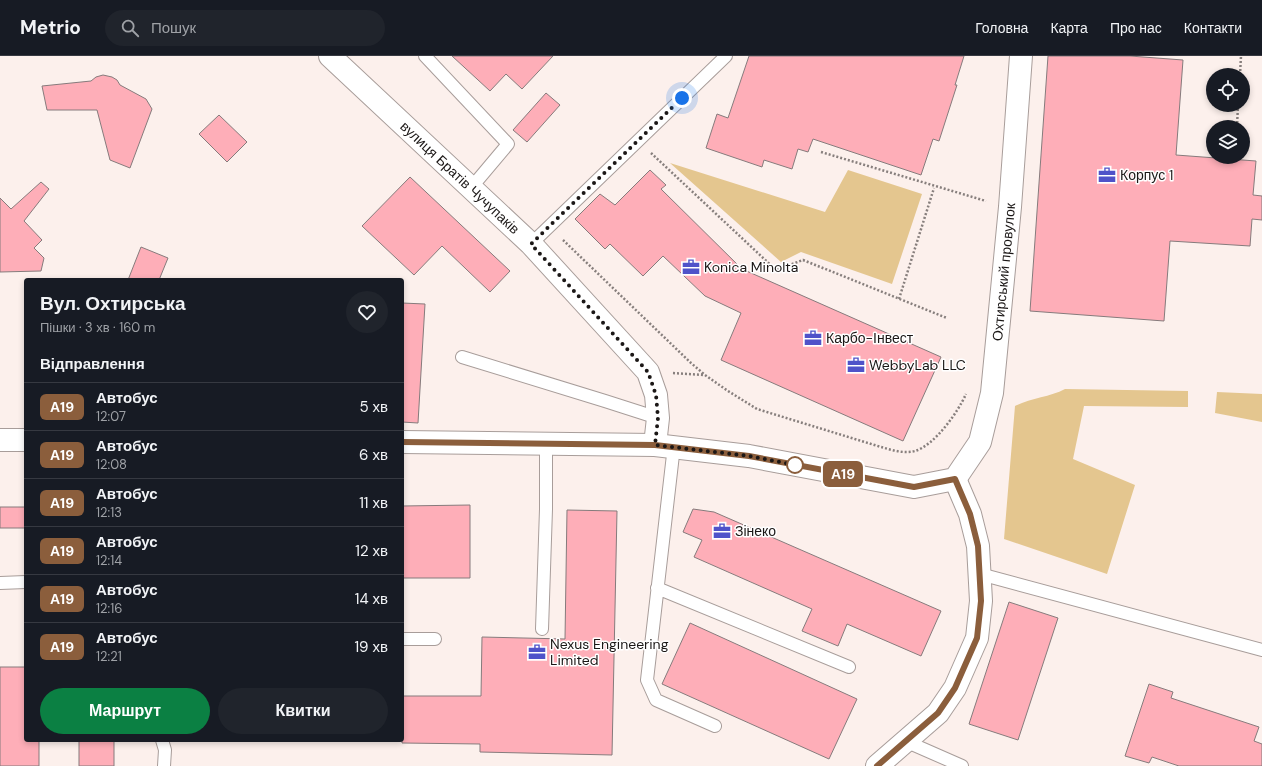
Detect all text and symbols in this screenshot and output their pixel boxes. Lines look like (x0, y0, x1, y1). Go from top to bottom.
search box (105, 10, 385, 46)
text: Metrio (20, 15, 81, 40)
icon: search (119, 17, 141, 39)
text: Пошук (151, 18, 196, 38)
text: Головна (975, 19, 1028, 37)
text: Карта (1050, 19, 1088, 37)
text: Про нас (1110, 19, 1162, 37)
text: Контакти (1184, 19, 1242, 37)
map controls (1206, 68, 1250, 164)
button: locate (1206, 68, 1250, 112)
your location (672, 88, 692, 108)
street label: вулиця Братів Чучупаків (396, 117, 524, 238)
button: layers (1206, 120, 1250, 164)
office icon: Корпус 1 (1097, 165, 1117, 185)
place label: Корпус 1 (1120, 166, 1173, 184)
street label: Охтирський провулок (988, 201, 1019, 342)
office icon: Konica Minolta (681, 257, 701, 277)
place label: Konica Minolta (704, 258, 798, 276)
text: Вул. Охтирська (40, 291, 186, 316)
button: heart (346, 291, 388, 333)
text: Пішки · 3 хв · 160 m (40, 319, 155, 336)
office icon: Карбо-Інвест (803, 328, 823, 348)
place label: Карбо-Інвест (826, 329, 914, 347)
text: Відправлення (40, 354, 145, 374)
office icon: WebbyLab LLC (846, 355, 866, 375)
place label: WebbyLab LLC (869, 356, 966, 374)
text: Автобус (96, 388, 158, 408)
text: 5 хв (359, 397, 388, 417)
text: А19 (50, 398, 74, 416)
text: 12:07 (96, 408, 126, 425)
text: Автобус (96, 436, 158, 456)
text: 6 хв (359, 445, 388, 465)
text: А19 (50, 446, 74, 464)
text: 12:08 (96, 456, 127, 473)
unlabelled marker (786, 456, 804, 474)
line badge: А19 (820, 461, 866, 487)
text: А19 (831, 465, 855, 483)
text: Автобус (96, 484, 158, 504)
text: 11 хв (359, 493, 388, 513)
text: А19 (50, 494, 74, 512)
text: 12:13 (96, 504, 122, 521)
office icon: Зінеко (712, 521, 732, 541)
place label: Зінеко (735, 522, 776, 540)
text: Автобус (96, 532, 158, 552)
text: 12 хв (355, 541, 388, 561)
text: А19 (50, 542, 74, 560)
text: 12:14 (96, 552, 122, 569)
text: Автобус (96, 580, 158, 600)
text: 14 хв (355, 589, 388, 609)
text: А19 (50, 590, 74, 608)
text: 12:16 (96, 600, 122, 617)
text: Автобус (96, 628, 158, 648)
place label: Nexus Engineering Limited (550, 635, 669, 669)
text: 19 хв (354, 637, 388, 657)
text: А19 (50, 638, 74, 656)
office icon: Nexus Engineering Limited (527, 642, 547, 662)
text: 12:21 (96, 648, 122, 665)
button: Маршрут (40, 688, 210, 734)
button: Квитки (218, 688, 388, 734)

